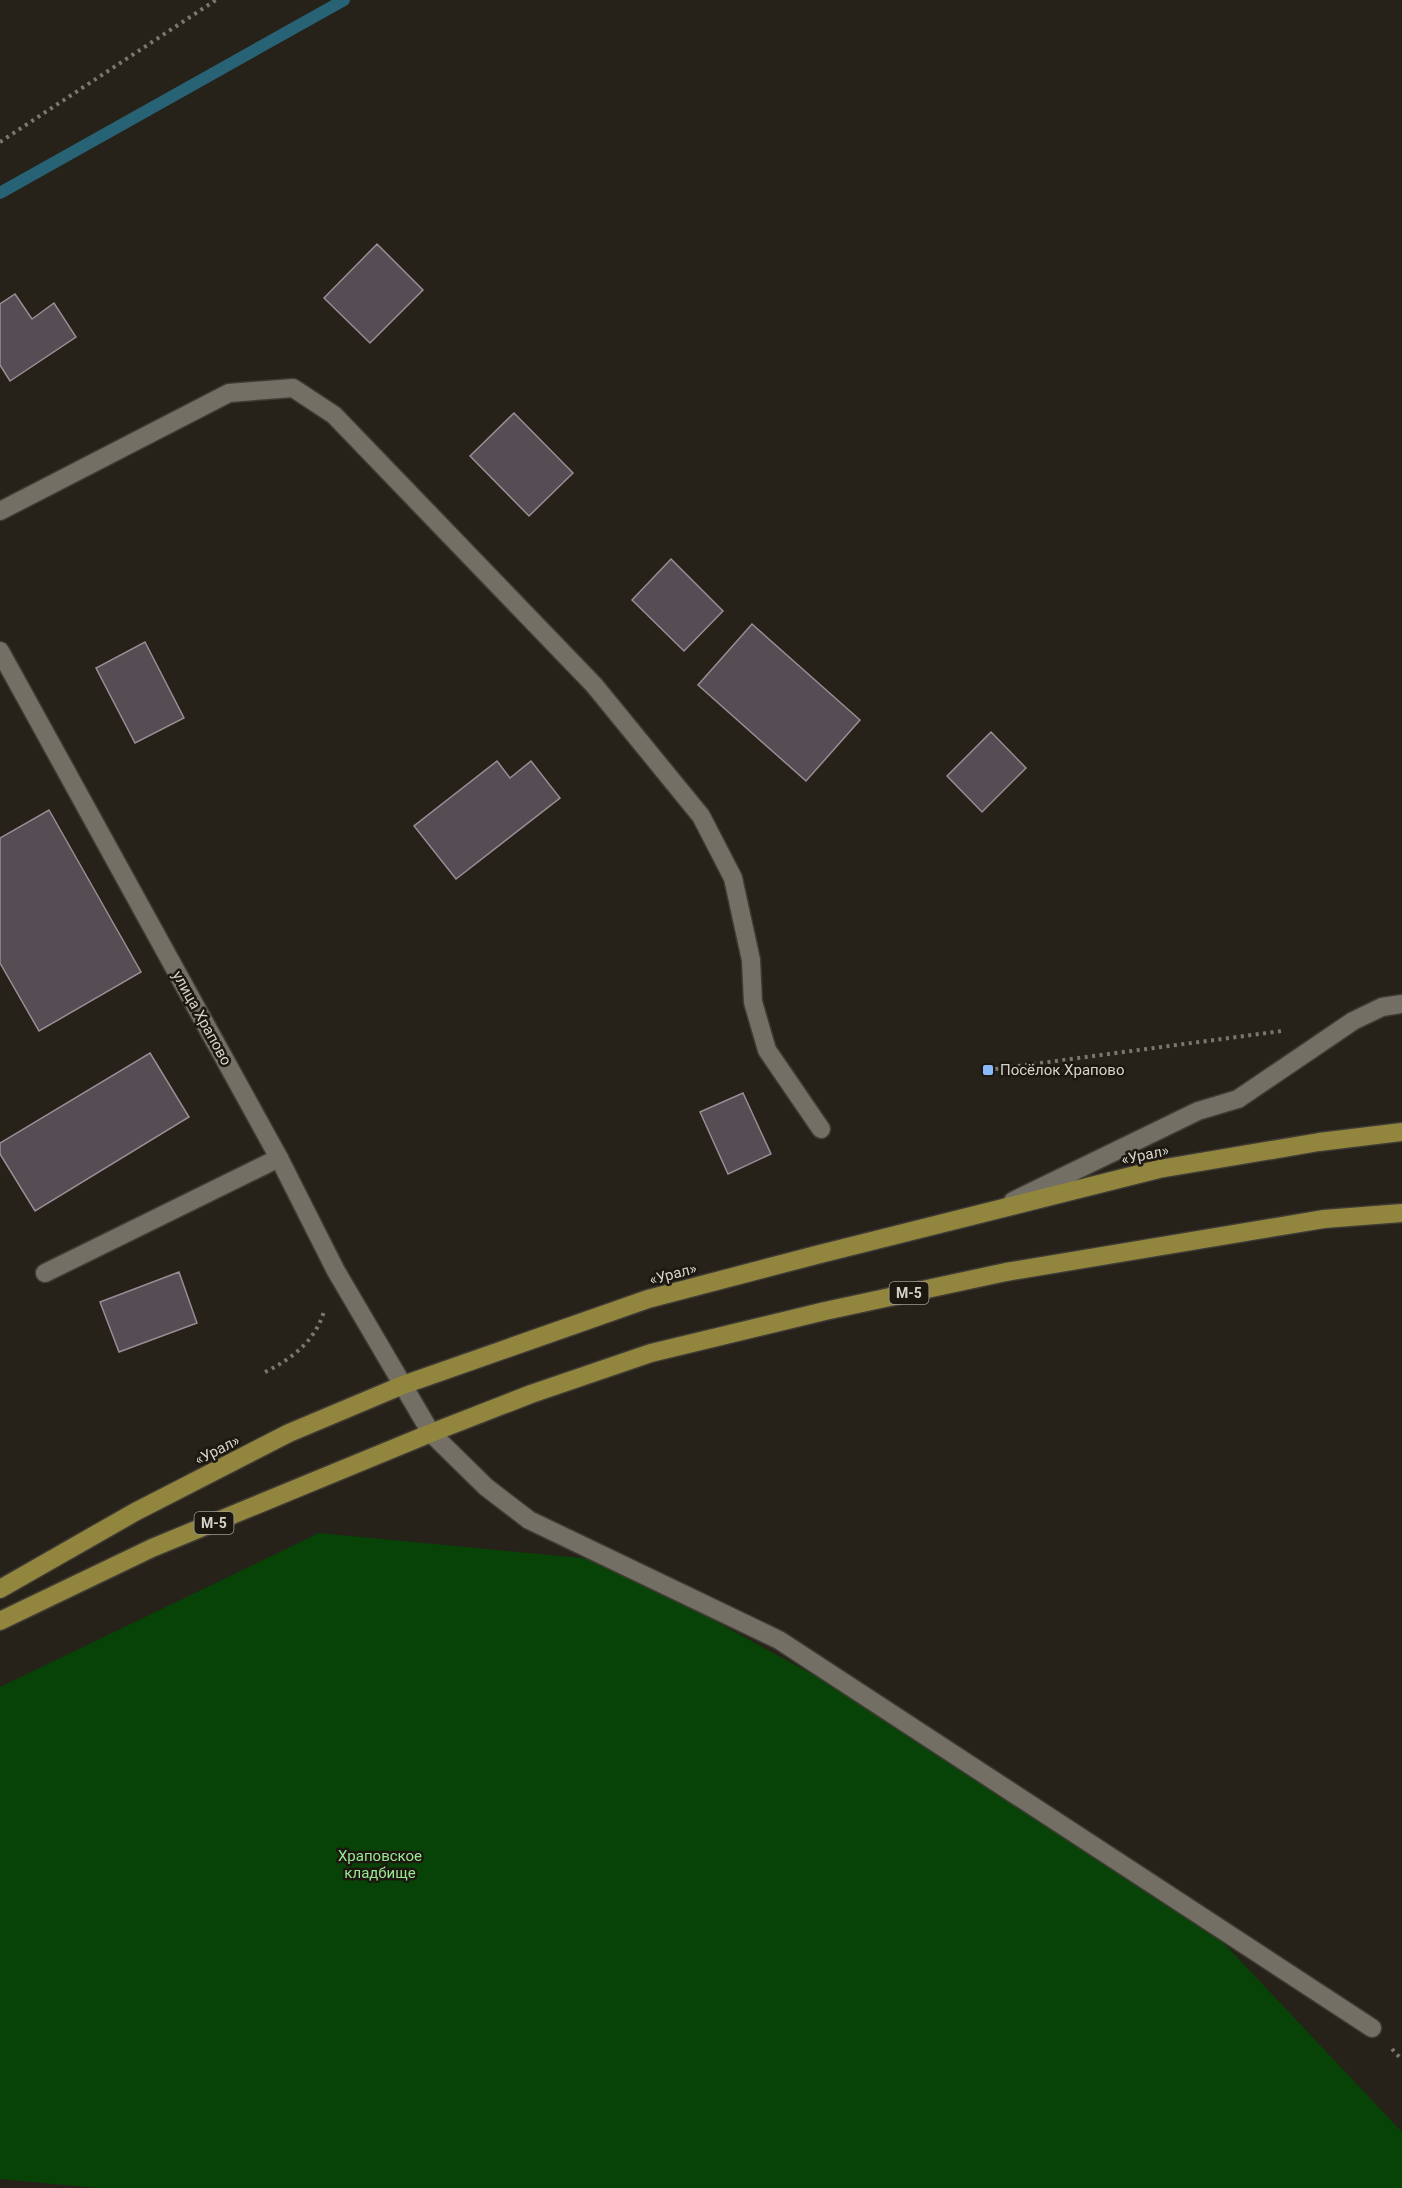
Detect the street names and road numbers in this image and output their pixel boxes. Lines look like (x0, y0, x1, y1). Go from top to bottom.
street label: улица Храпово (169, 968, 235, 1068)
street label: «Урал» (1120, 1141, 1170, 1169)
street label: «Урал» (647, 1259, 699, 1289)
road number: М-5 (890, 1282, 928, 1304)
street label: «Урал» (192, 1431, 242, 1469)
road number: М-5 (194, 1512, 234, 1534)

